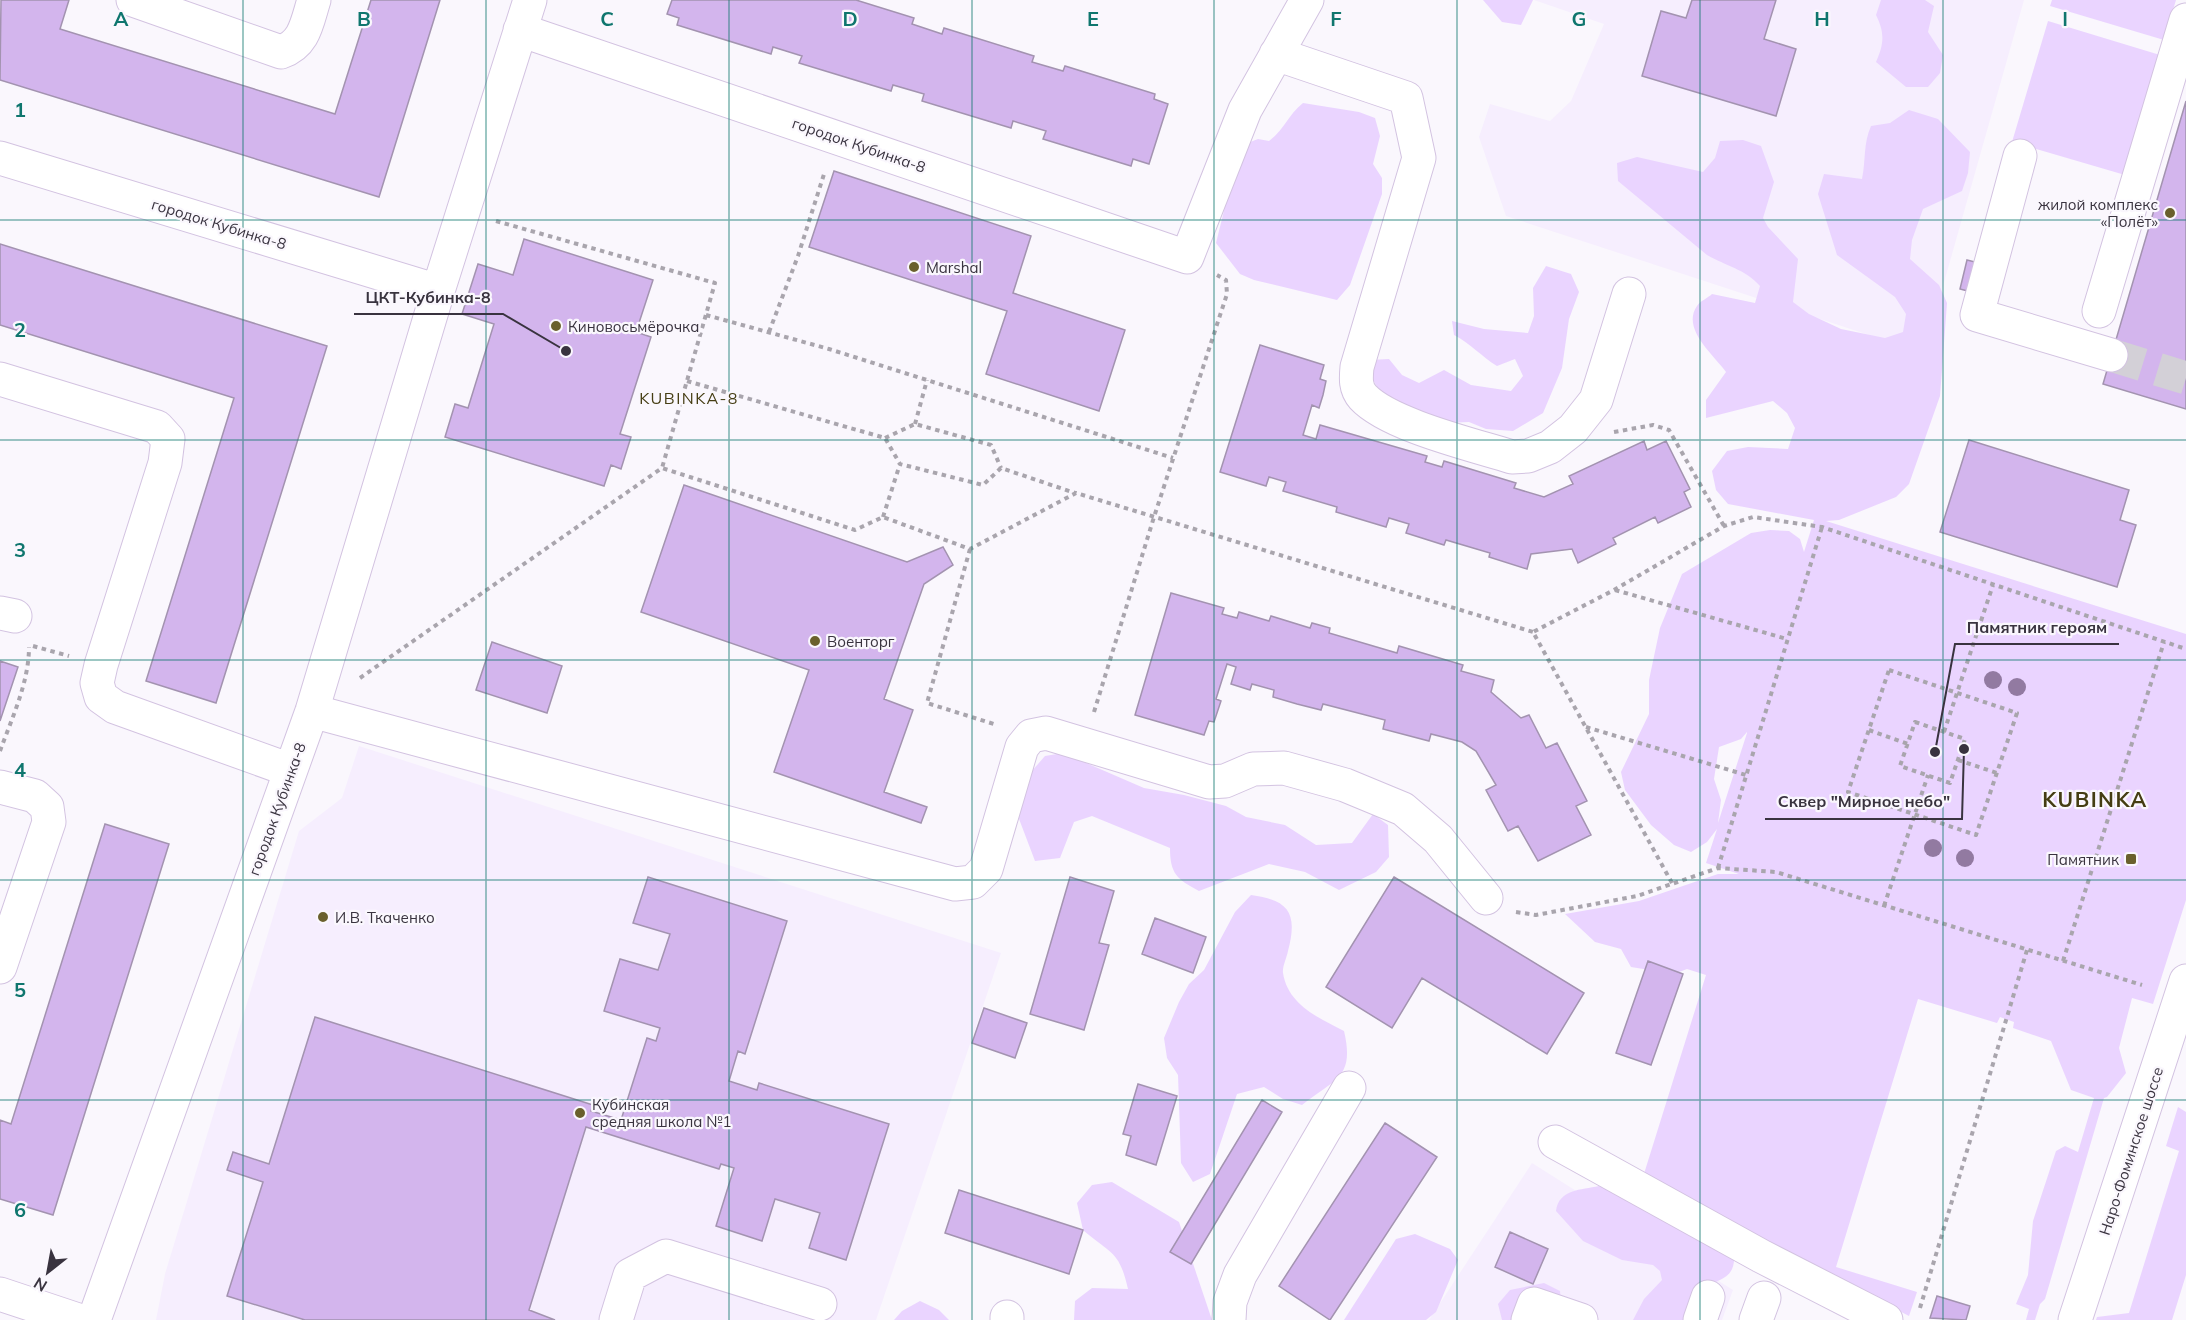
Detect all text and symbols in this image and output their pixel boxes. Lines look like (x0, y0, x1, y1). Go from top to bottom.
text: A (114, 6, 129, 31)
text: B (357, 6, 371, 31)
text: C (600, 6, 614, 31)
text: D (842, 6, 858, 31)
text: E (1087, 6, 1099, 31)
text: F (1330, 6, 1342, 31)
text: G (1572, 6, 1586, 31)
text: H (1814, 6, 1830, 31)
text: I (2062, 6, 2068, 31)
text: 1 (14, 97, 26, 122)
street label: городок Кубинка-8 (790, 113, 928, 177)
street label: городок Кубинка-8 (149, 194, 289, 254)
place label: жилой комплекс «Полёт» (2038, 195, 2158, 231)
marker: жилой комплекс «Полёт» (2163, 206, 2177, 220)
place label: Marshal (926, 258, 982, 277)
marker: Marshal (907, 260, 921, 274)
callout: ЦКТ-Кубинка-8 (354, 280, 503, 314)
text: ЦКТ-Кубинка-8 (365, 287, 491, 307)
text: 2 (14, 317, 26, 342)
place label: Киновосьмёрочка (568, 317, 699, 336)
marker: Киновосьмёрочка (549, 319, 563, 333)
district label: KUBINKA-8 (639, 388, 739, 408)
text: 3 (14, 537, 26, 562)
callout: Памятник героям (1955, 610, 2119, 644)
text: Памятник героям (1967, 617, 2107, 637)
place label: Военторг (827, 632, 895, 651)
marker: Военторг (808, 634, 822, 648)
street label: городок Кубинка-8 (244, 740, 310, 878)
text: 4 (14, 757, 26, 782)
callout: Сквер "Мирное небо" (1765, 785, 1962, 819)
district label: KUBINKA (2042, 786, 2148, 812)
text: Сквер "Мирное небо" (1778, 791, 1950, 811)
place label: Памятник (2047, 850, 2120, 869)
marker: Памятник (2124, 852, 2138, 866)
place label: И.В. Ткаченко (335, 908, 435, 927)
marker: И.В. Ткаченко (316, 910, 330, 924)
text: 5 (14, 977, 26, 1002)
street label: Наро-Фоминское шоссе (2095, 1064, 2167, 1238)
place label: Кубинская средняя школа №1 (592, 1095, 732, 1131)
marker: Кубинская средняя школа №1 (573, 1106, 587, 1120)
text: 6 (14, 1197, 26, 1222)
north arrow (18, 1242, 78, 1302)
text: N (30, 1273, 51, 1297)

